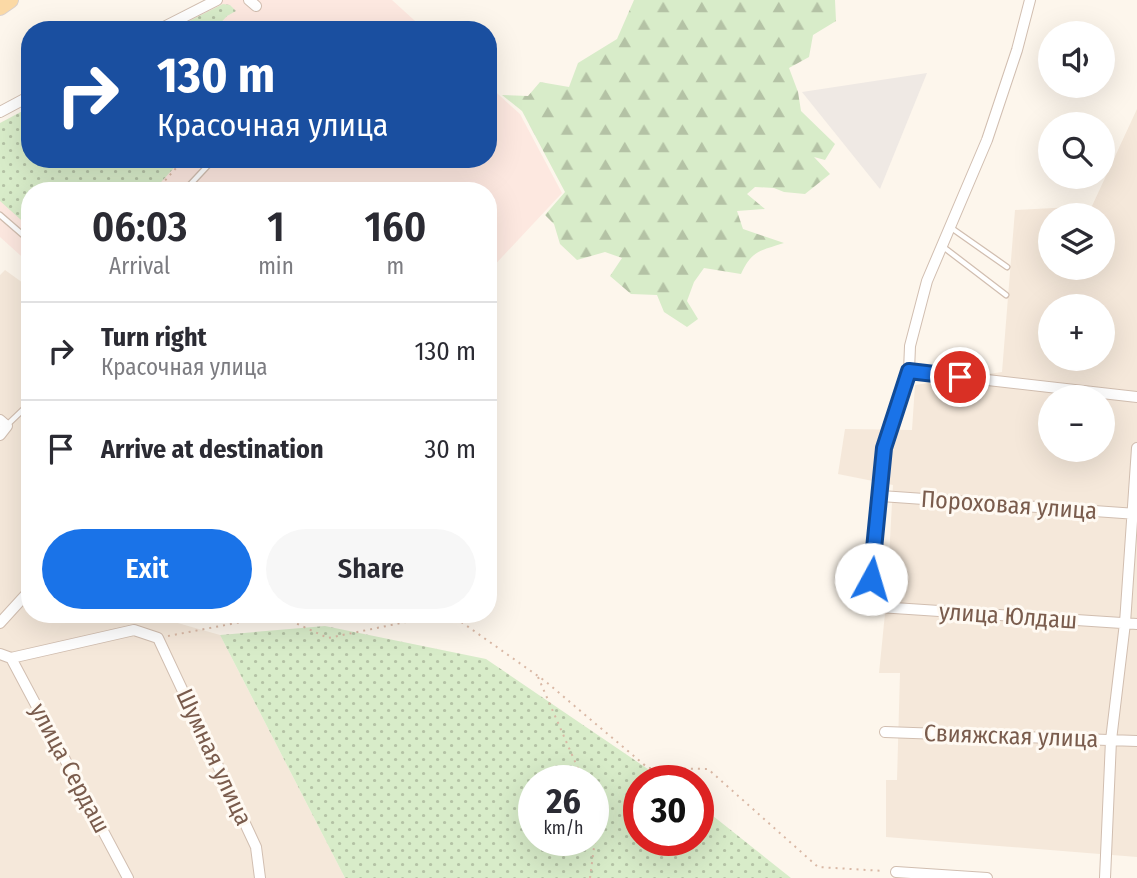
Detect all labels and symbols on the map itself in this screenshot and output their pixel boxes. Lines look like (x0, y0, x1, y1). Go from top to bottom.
pin (930, 347, 990, 407)
street label: Пороховая улица (920, 485, 1098, 525)
position arrow (834, 542, 908, 616)
street label: улица Юлдаш (938, 597, 1078, 635)
street label: Шумная улица (170, 684, 258, 830)
street label: улица Сердаш (24, 698, 116, 838)
street label: Свияжская улица (923, 719, 1099, 753)
speed limit sign: 30 (623, 765, 714, 856)

